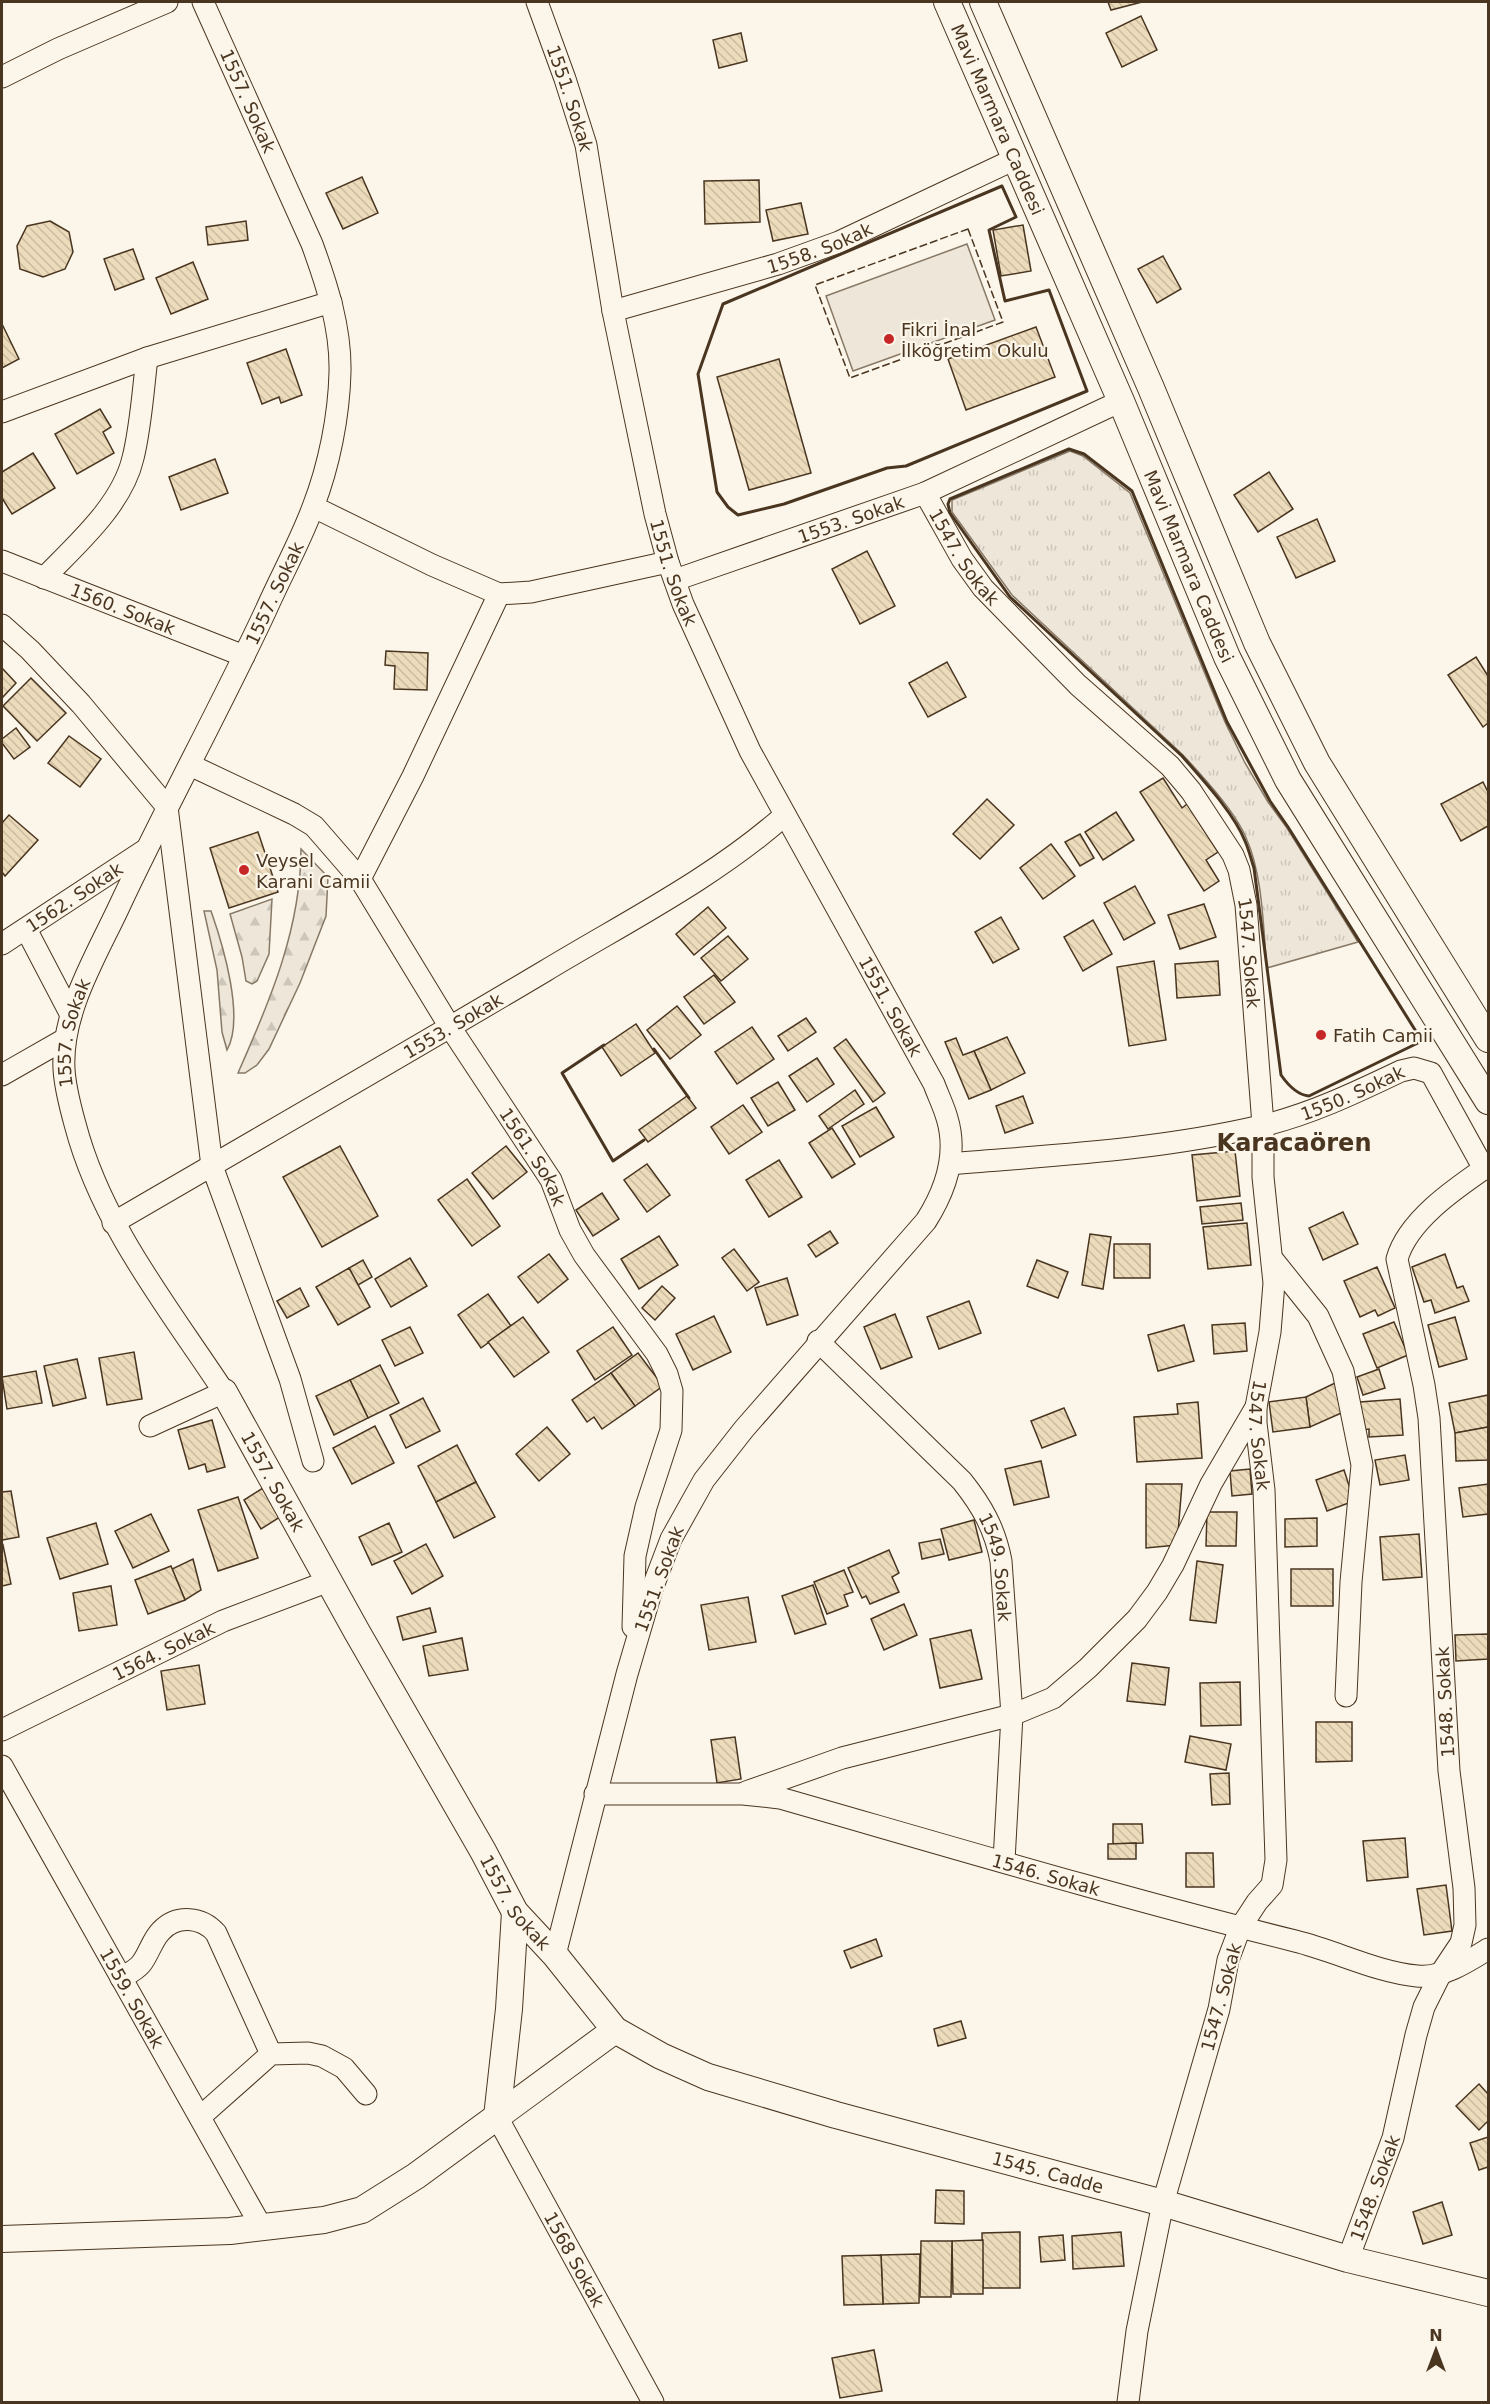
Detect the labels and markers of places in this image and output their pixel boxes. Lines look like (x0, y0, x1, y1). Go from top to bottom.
place label: Fikri İnal İlköğretim Okulu (901, 319, 1049, 361)
marker: Fikri İnal İlköğretim Okulu (882, 332, 896, 346)
place label: Veysel Karani Camii (256, 850, 370, 892)
marker: Veysel Karani Camii (237, 863, 251, 877)
place label: Fatih Camii (1333, 1025, 1433, 1046)
marker: Fatih Camii (1314, 1028, 1328, 1042)

